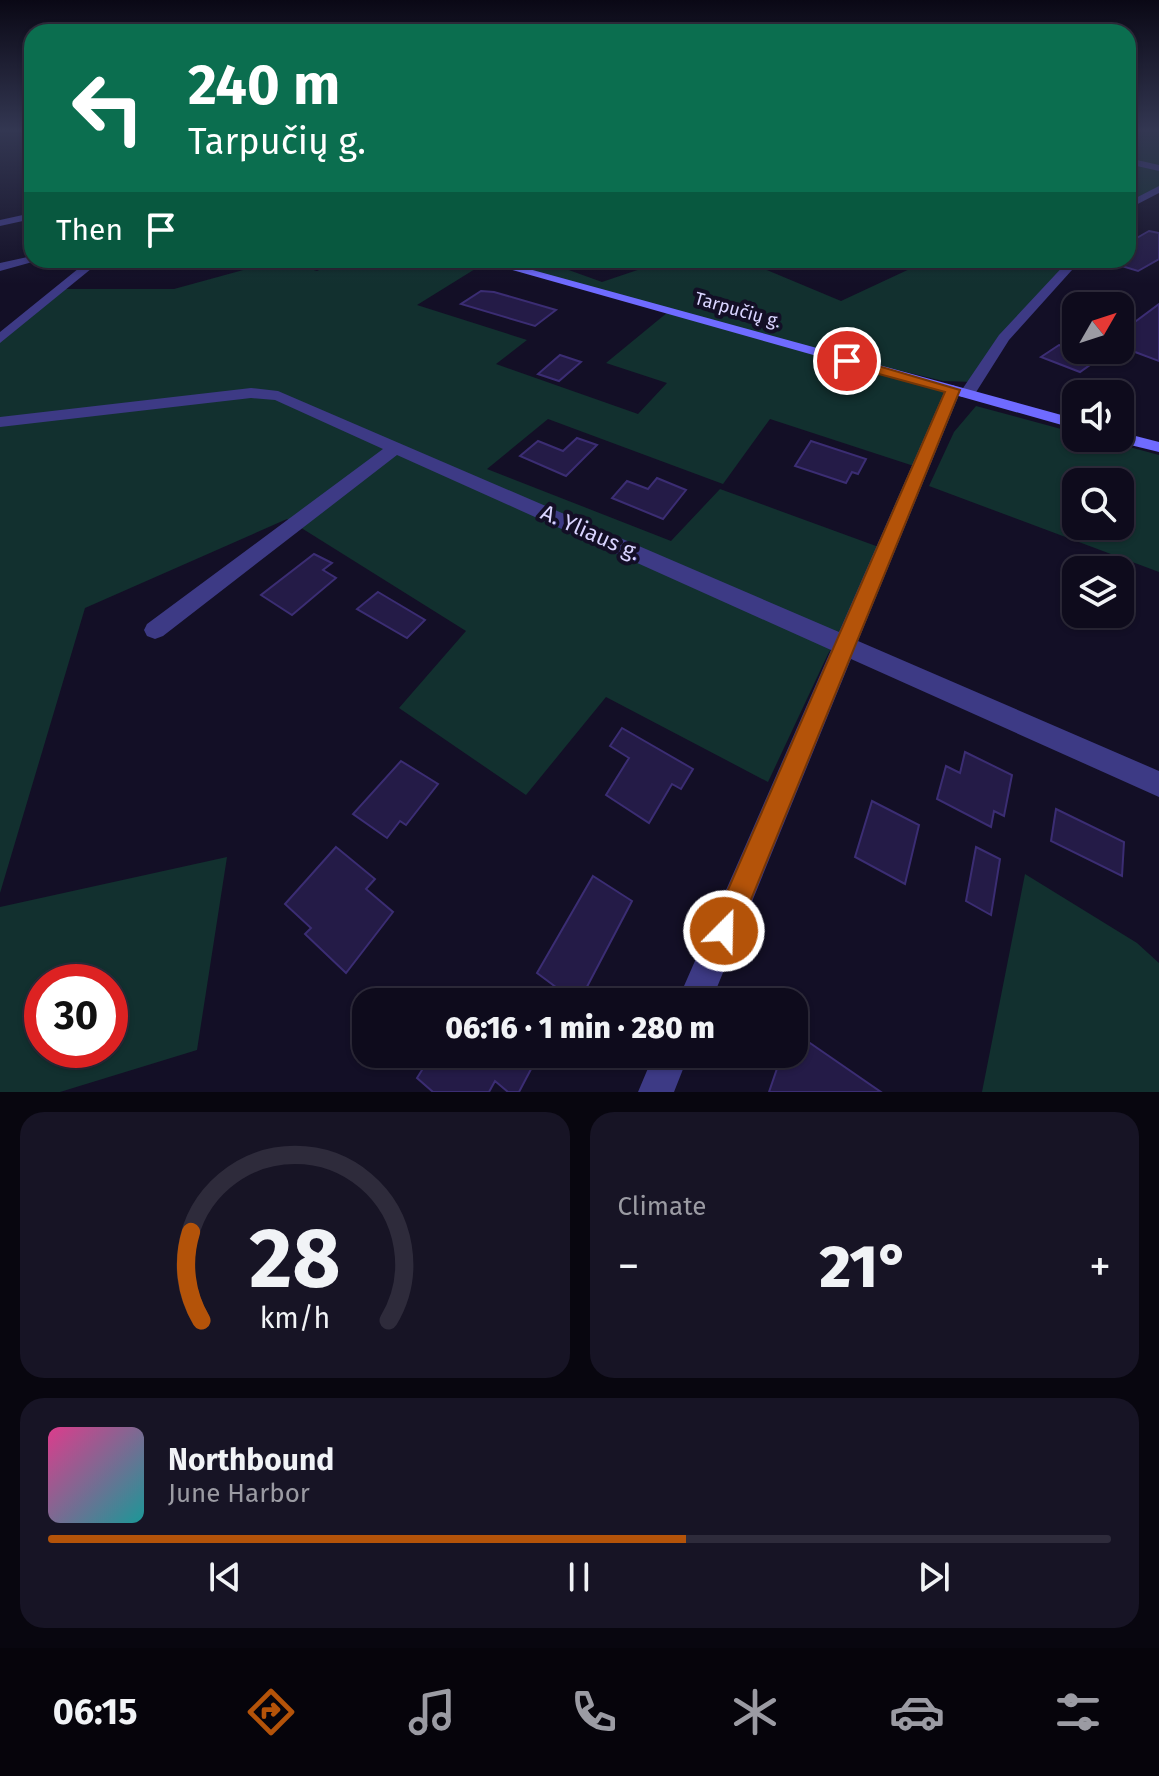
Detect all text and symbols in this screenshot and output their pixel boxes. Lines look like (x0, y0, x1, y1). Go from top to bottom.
text: 240 m (188, 52, 340, 119)
icon: left (56, 56, 160, 160)
text: Tarpučių g. (188, 120, 366, 164)
icon: arrive (139, 208, 183, 252)
text: Then (56, 212, 123, 248)
street label: Tarpučių g. (692, 287, 784, 333)
north arrow (1062, 292, 1134, 364)
map controls (1062, 292, 1134, 628)
pin (813, 327, 881, 395)
icon: arrive (825, 339, 869, 383)
button: sound (1062, 380, 1134, 452)
button: search (1062, 468, 1134, 540)
street label: A. Yliaus g. (537, 499, 645, 566)
button: layers (1062, 556, 1134, 628)
position arrow (682, 889, 766, 973)
speed limit sign: 30 (24, 964, 128, 1068)
text: 06:16 · 1 min · 280 m (445, 1010, 715, 1046)
text: Climate (618, 1191, 706, 1222)
text: 28 (249, 1209, 340, 1309)
text: 21° (819, 1231, 909, 1303)
text: − (618, 1240, 640, 1293)
text: + (1089, 1240, 1111, 1293)
text: km/h (259, 1301, 330, 1336)
text: Northbound (168, 1442, 334, 1478)
text: June Harbor (168, 1478, 310, 1509)
icon: previous (203, 1555, 247, 1599)
icon: pause (557, 1555, 601, 1599)
icon: next (912, 1555, 956, 1599)
icon: directions (243, 1684, 299, 1740)
icon: music (404, 1684, 460, 1740)
icon: phone (566, 1684, 622, 1740)
icon: climate (727, 1684, 783, 1740)
icon: car (889, 1684, 945, 1740)
icon: filters (1050, 1684, 1106, 1740)
text: 06:15 (53, 1690, 138, 1734)

